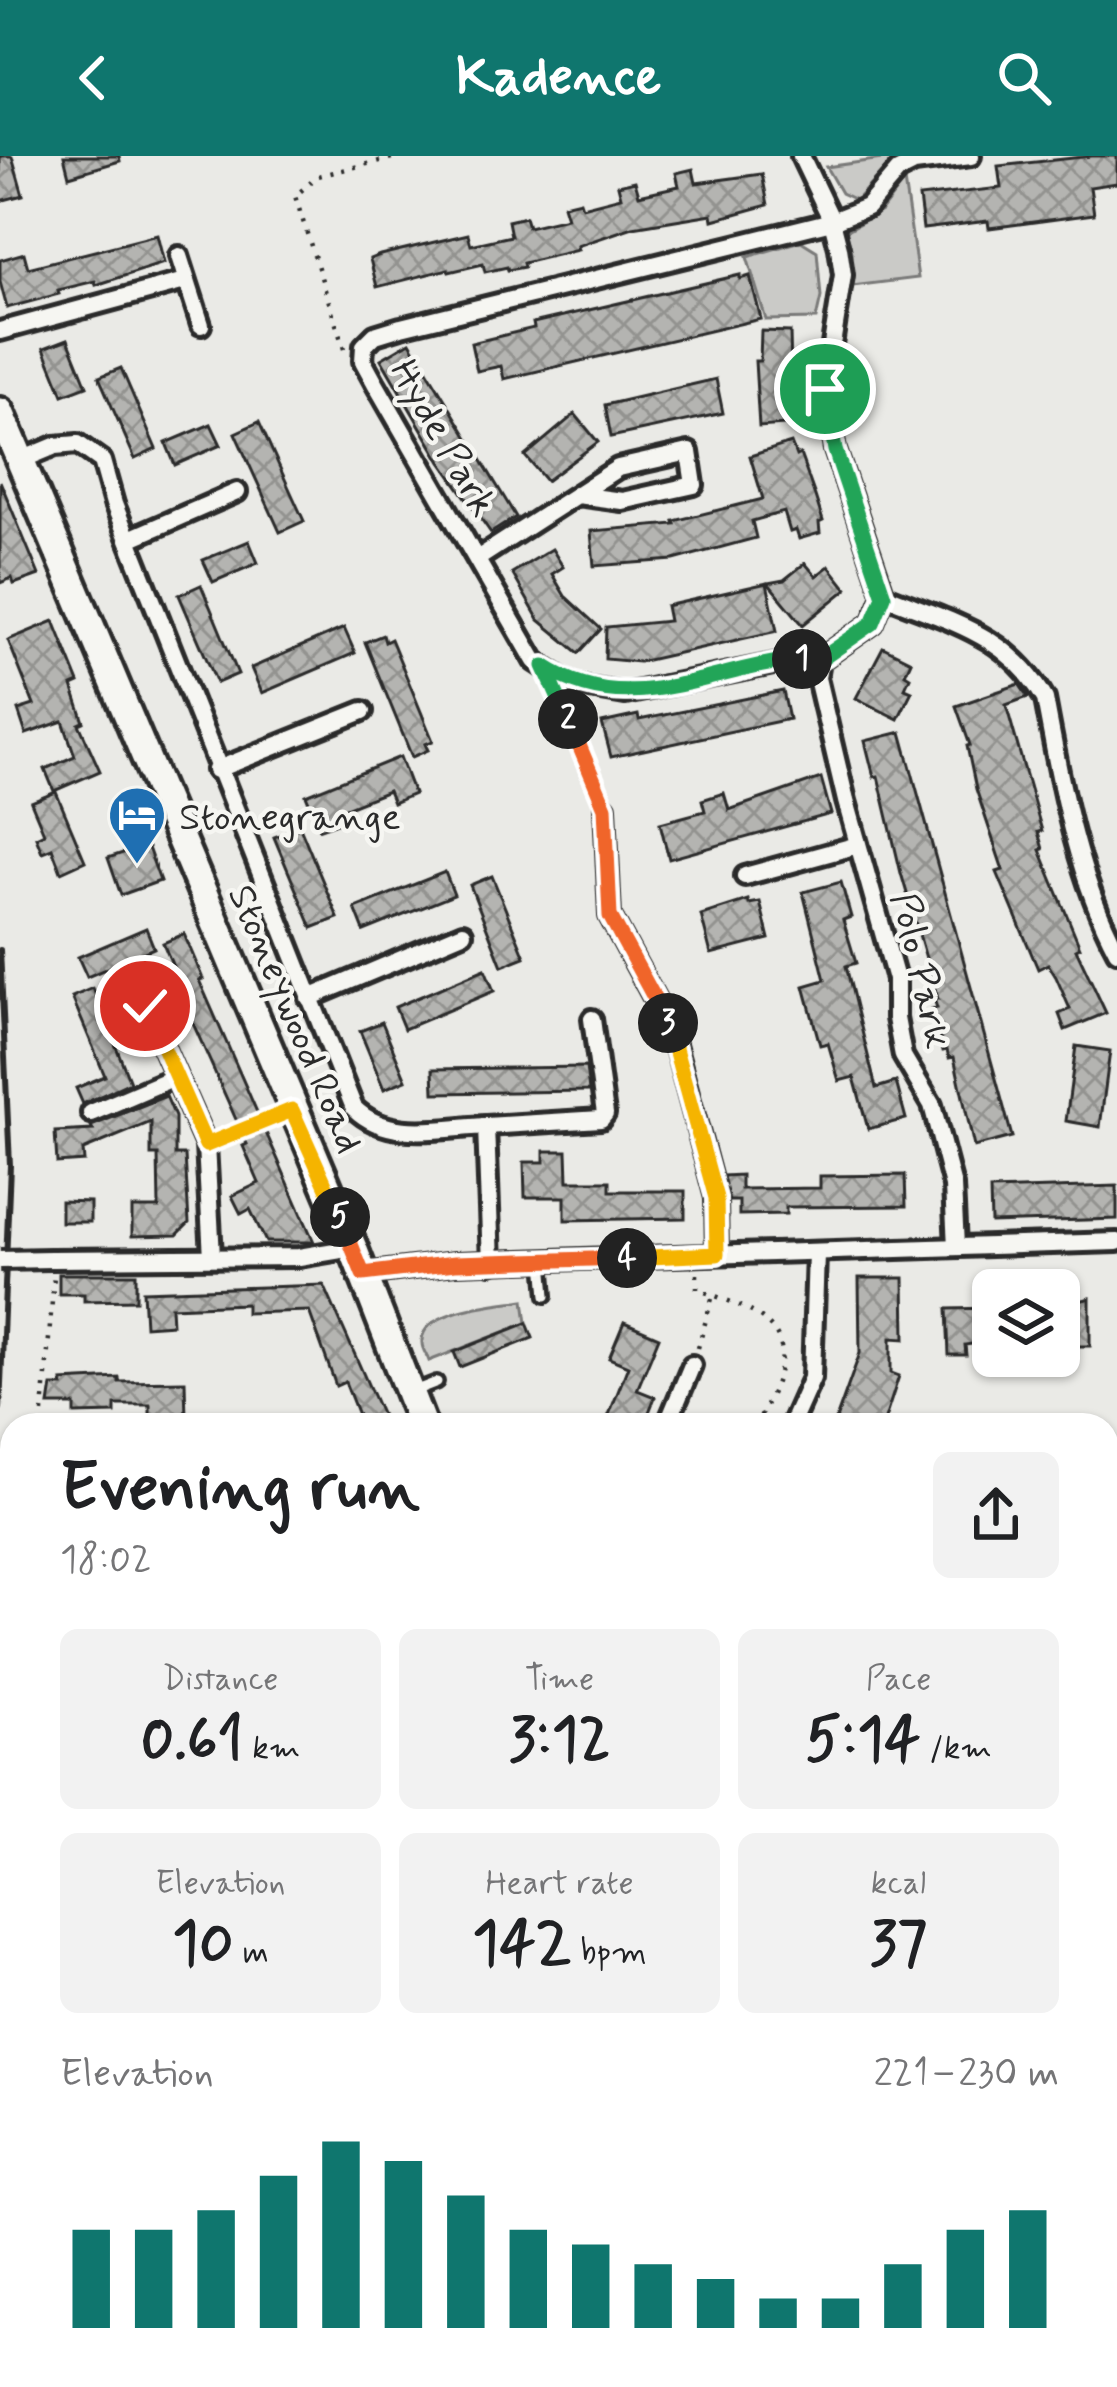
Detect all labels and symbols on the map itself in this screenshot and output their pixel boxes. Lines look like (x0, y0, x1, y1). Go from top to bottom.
pin (774, 338, 876, 440)
street label: Hyde Park (377, 351, 507, 527)
pin: 1 (772, 629, 832, 689)
pin: 2 (538, 689, 598, 749)
hotel icon: Stonegrange (106, 784, 168, 866)
place label: Stonegrange (179, 793, 401, 844)
street label: Stoneywood Road (214, 877, 373, 1161)
street label: Polo Park (877, 888, 962, 1054)
pin (94, 955, 196, 1057)
pin: 3 (638, 993, 698, 1053)
pin: 5 (310, 1187, 370, 1247)
pin: 4 (597, 1228, 657, 1288)

